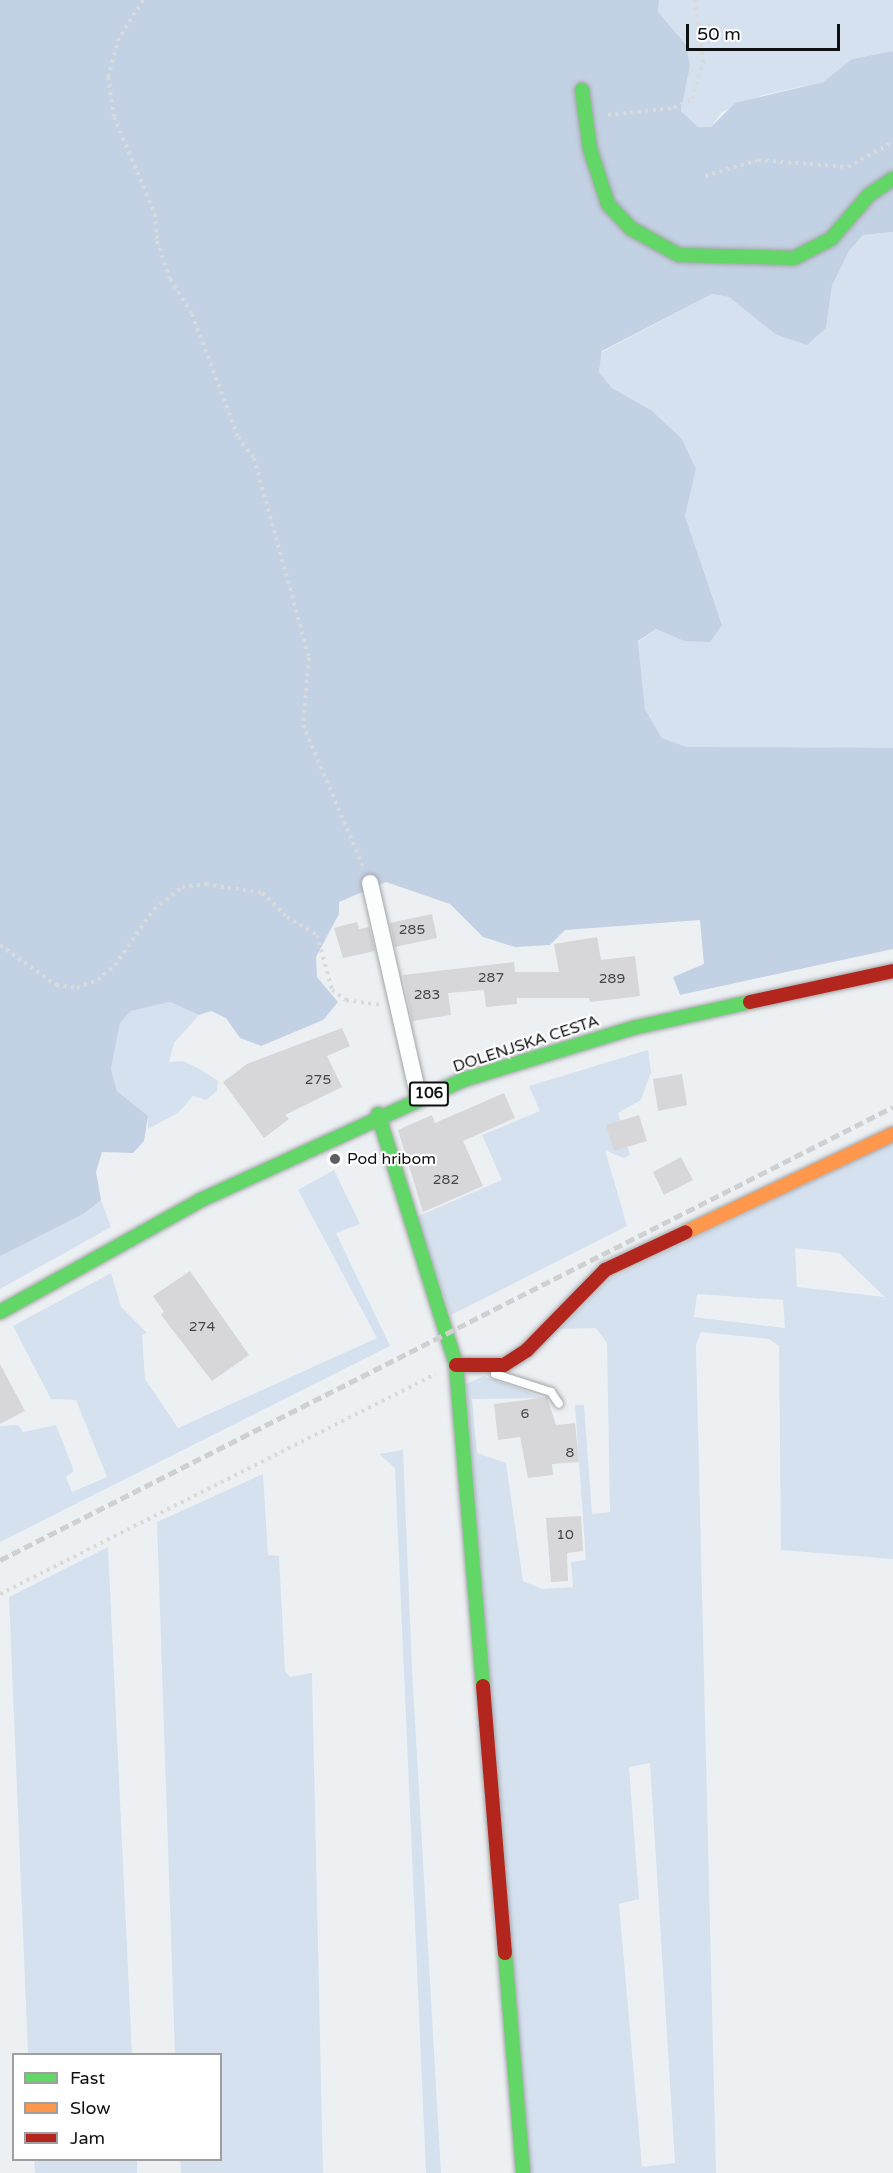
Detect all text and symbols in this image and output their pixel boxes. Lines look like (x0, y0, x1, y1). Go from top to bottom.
scale bar (689, 12, 844, 50)
text: 50 m (697, 23, 741, 45)
house number: 285 (399, 922, 425, 938)
house number: 287 (478, 970, 504, 986)
house number: 289 (599, 971, 625, 987)
house number: 283 (414, 987, 440, 1003)
street label: DOLENJSKA CESTA (451, 1011, 601, 1077)
house number: 275 (305, 1072, 331, 1088)
road number: 106 (408, 1082, 450, 1106)
place label: Pod hribom (347, 1149, 436, 1169)
marker: Pod hribom (328, 1152, 342, 1166)
house number: 282 (433, 1172, 459, 1188)
house number: 274 (189, 1319, 215, 1335)
house number: 6 (521, 1406, 529, 1422)
house number: 8 (566, 1445, 574, 1461)
house number: 10 (556, 1527, 574, 1543)
legend (12, 2053, 222, 2161)
text: Fast (70, 2067, 105, 2089)
text: Slow (70, 2097, 111, 2119)
text: Jam (70, 2127, 105, 2149)

